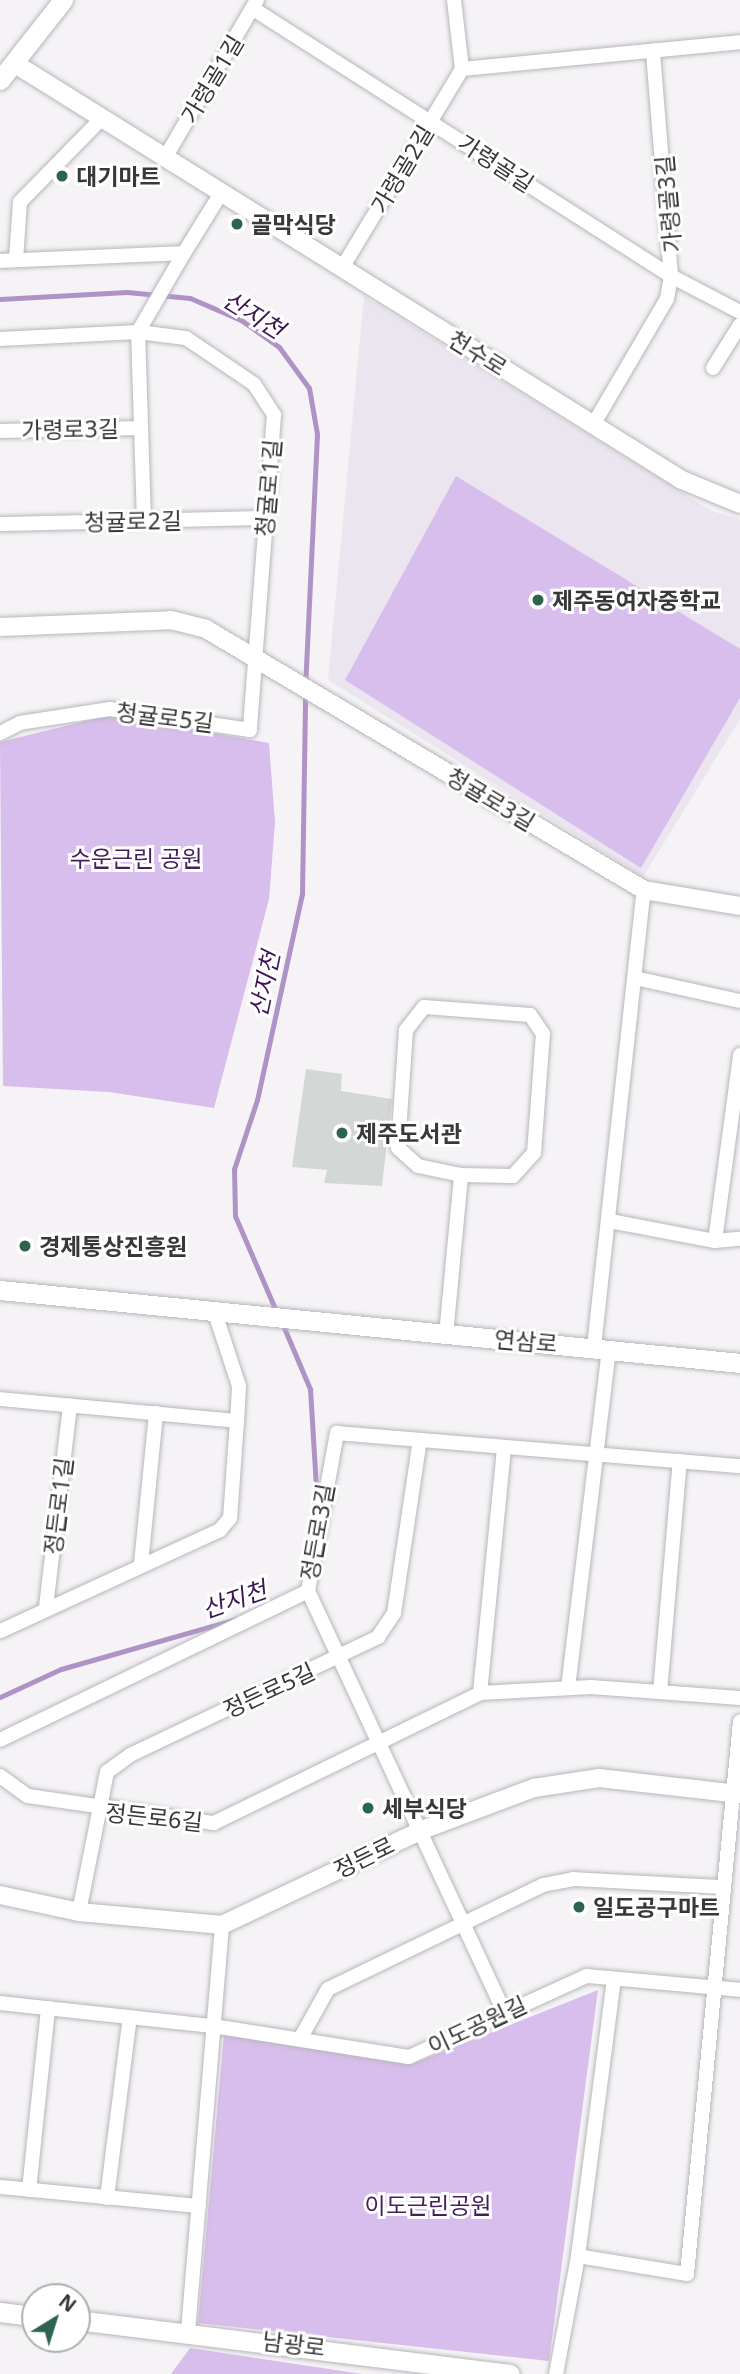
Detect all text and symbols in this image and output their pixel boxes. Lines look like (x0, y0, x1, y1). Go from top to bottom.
street label: 가령골1길 (175, 30, 249, 128)
street label: 가령골2길 (365, 120, 439, 218)
street label: 가령골길 (453, 128, 539, 198)
street label: 가령골3길 (650, 154, 686, 254)
place label: 대기마트 (76, 162, 161, 190)
marker: 대기마트 (54, 168, 70, 184)
place label: 골막식당 (251, 210, 336, 238)
marker: 골막식당 (229, 216, 245, 232)
water label: 산지천 (218, 284, 290, 344)
street label: 천수로 (444, 324, 512, 382)
street label: 가령로3길 (21, 414, 119, 444)
street label: 청귤로1길 (250, 438, 286, 538)
street label: 청귤로2길 (84, 506, 182, 536)
place label: 제주동여자중학교 (552, 586, 721, 614)
marker: 제주동여자중학교 (530, 592, 546, 608)
street label: 청귤로5길 (115, 697, 215, 737)
street label: 청귤로3길 (442, 762, 540, 836)
park label: 수운근린 공원 (70, 844, 202, 872)
water label: 산지천 (243, 949, 285, 1019)
place label: 제주도서관 (356, 1119, 462, 1147)
marker: 제주도서관 (334, 1125, 350, 1141)
place label: 경제통상진흥원 (39, 1232, 187, 1260)
marker: 경제통상진흥원 (17, 1238, 33, 1254)
street label: 연삼로 (493, 1324, 559, 1358)
street label: 정든로1길 (38, 1456, 78, 1556)
street label: 정든로3길 (295, 1481, 339, 1583)
water label: 산지천 (198, 1575, 270, 1623)
street label: 정든로5길 (219, 1657, 319, 1723)
place label: 세부식당 (382, 1794, 467, 1822)
street label: 정든로6길 (104, 1798, 204, 1836)
marker: 세부식당 (360, 1800, 376, 1816)
street label: 정든로 (329, 1831, 399, 1883)
place label: 일도공구마트 (593, 1893, 720, 1921)
marker: 일도공구마트 (571, 1899, 587, 1915)
street label: 이도공원길 (423, 1990, 531, 2060)
park label: 이도근린공원 (365, 2191, 491, 2219)
north arrow (21, 2283, 91, 2353)
text: N (54, 2288, 82, 2318)
street label: 남광로 (261, 2326, 327, 2362)

